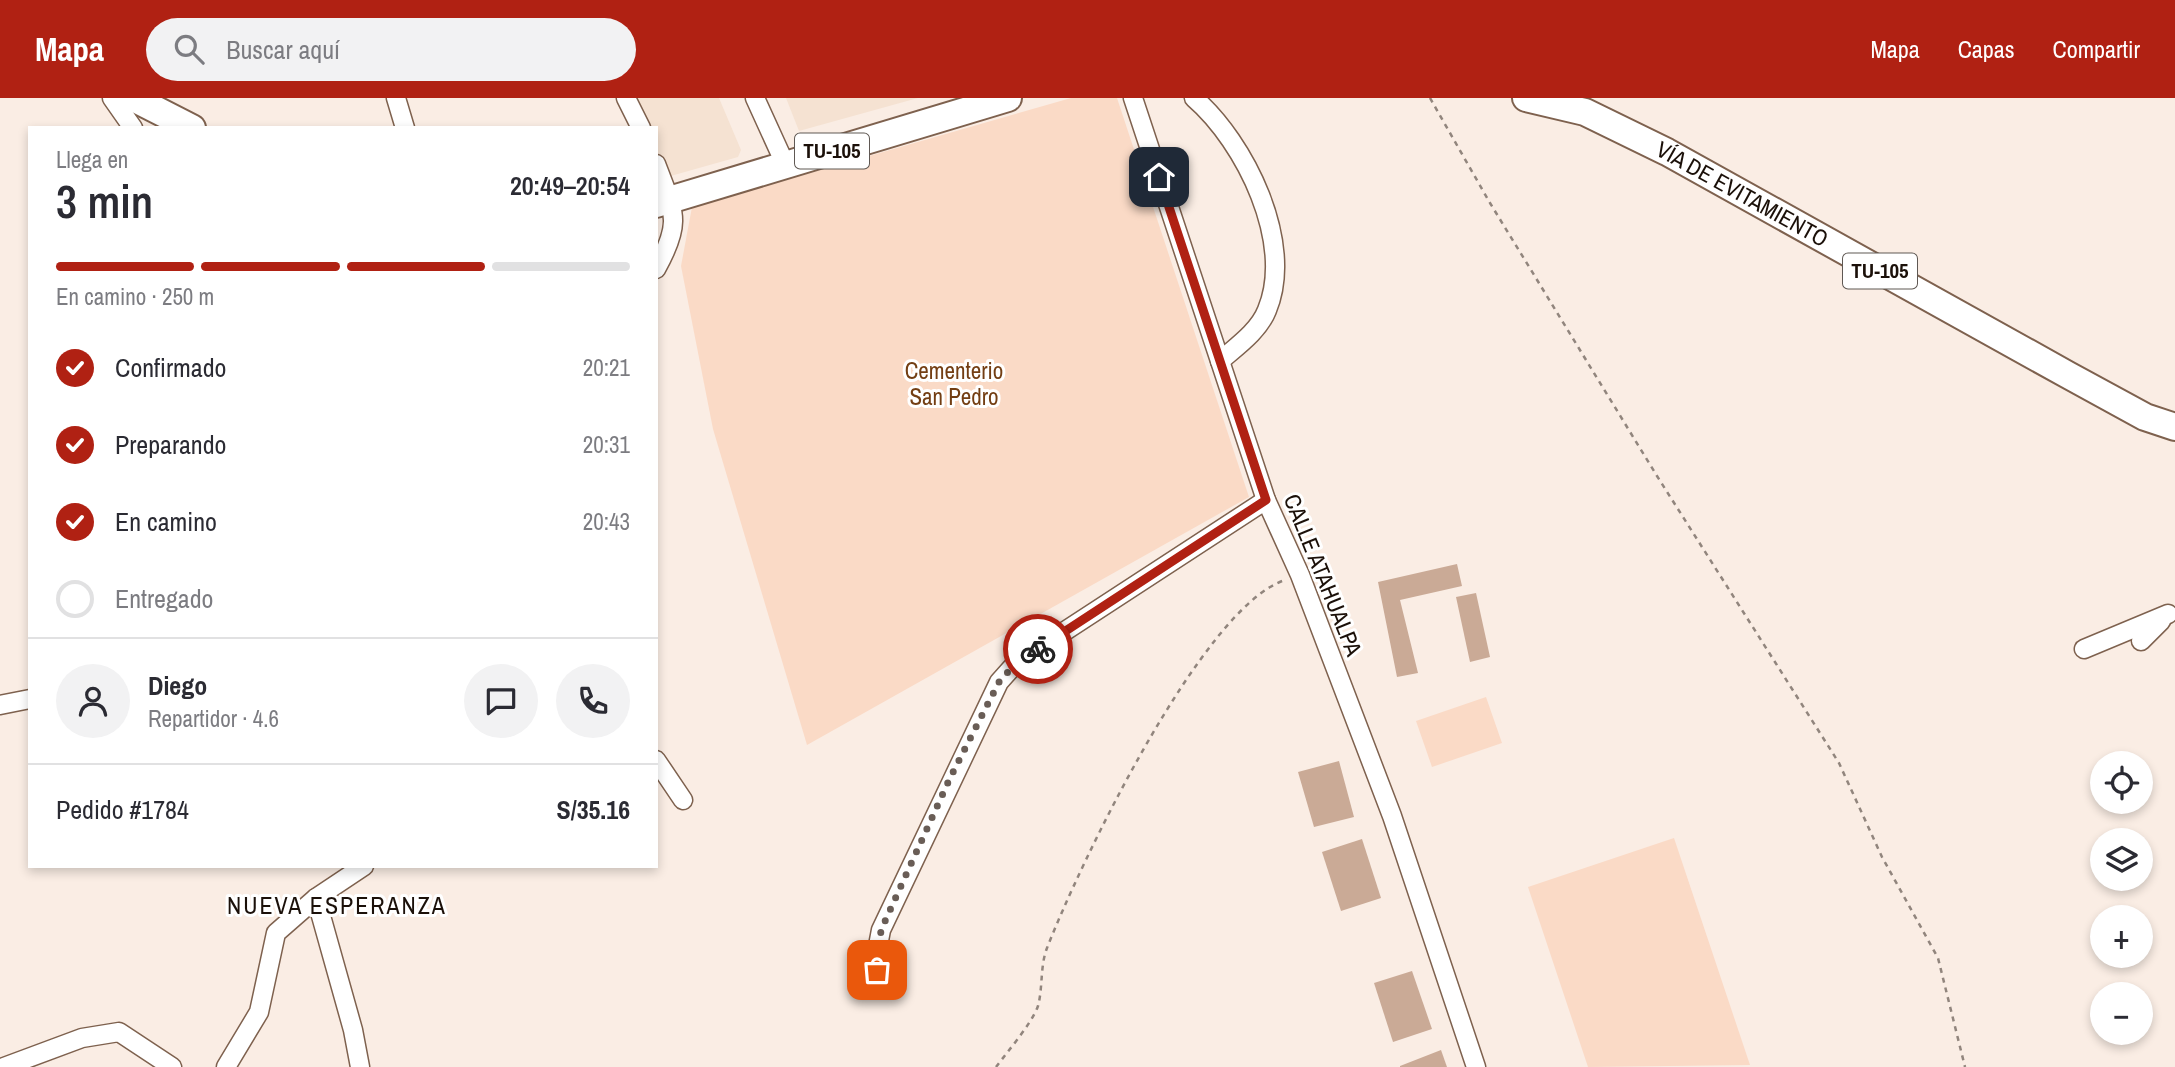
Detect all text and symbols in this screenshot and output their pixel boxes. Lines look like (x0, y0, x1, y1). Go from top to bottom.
search box (146, 18, 636, 81)
text: Mapa (35, 27, 104, 71)
icon: search (170, 30, 208, 68)
text: Buscar aquí (226, 32, 340, 67)
text: Mapa (1870, 33, 1920, 65)
text: Capas (1958, 33, 2015, 65)
text: Compartir (2053, 33, 2140, 65)
street label: VÍA DE EVITAMIENTO (1651, 133, 1834, 254)
road number: TU-105 (795, 134, 869, 168)
text: Llega en (56, 144, 128, 175)
pin (1129, 147, 1189, 207)
icon: home (1140, 158, 1178, 196)
text: 20:49–20:54 (510, 168, 630, 203)
text: 3 min (56, 170, 153, 232)
road number: TU-105 (1843, 254, 1917, 288)
text: En camino · 250 m (56, 281, 214, 312)
icon: check (56, 349, 94, 387)
text: Confirmado (115, 350, 226, 385)
text: 20:21 (583, 352, 630, 383)
park label: Cementerio San Pedro (905, 355, 1003, 412)
icon: check (56, 426, 94, 464)
text: Preparando (115, 427, 226, 462)
text: 20:31 (583, 429, 630, 460)
street label: CALLE ATAHUALPA (1277, 489, 1370, 661)
icon: check (56, 503, 94, 541)
text: En camino (115, 504, 217, 539)
text: 20:43 (583, 506, 630, 537)
text: Entregado (115, 581, 213, 616)
courier (1003, 614, 1073, 684)
icon: bike (1019, 630, 1057, 668)
button: person (56, 664, 130, 738)
button: chat (464, 664, 538, 738)
button: phone (556, 664, 630, 738)
text: Diego (148, 668, 207, 703)
text: Repartidor · 4.6 (148, 703, 279, 734)
map controls (2090, 751, 2153, 1045)
button: locate (2090, 751, 2153, 814)
text: Pedido #1784 (56, 792, 189, 827)
text: S/35.16 (556, 792, 630, 827)
button: layers (2090, 828, 2153, 891)
district label: NUEVA ESPERANZA (227, 889, 447, 921)
button: + (2090, 905, 2153, 968)
pin (847, 940, 907, 1000)
icon: bag (858, 951, 896, 989)
button: − (2090, 982, 2153, 1045)

